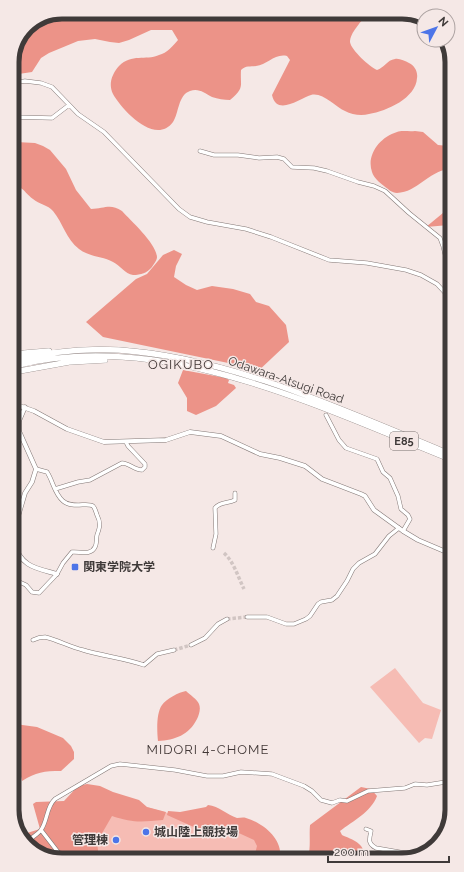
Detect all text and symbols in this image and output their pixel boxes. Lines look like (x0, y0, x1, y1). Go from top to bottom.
north arrow (416, 8, 456, 48)
text: N (436, 14, 451, 29)
street label: Odawara-Atsugi Road (226, 354, 346, 406)
district label: OGIKUBO (148, 357, 214, 372)
road number: E85 (390, 432, 418, 450)
place label: 関東学院大学 (83, 560, 155, 574)
marker: 関東学院大学 (70, 562, 80, 572)
district label: MIDORI 4-CHOME (147, 742, 269, 757)
place label: 城山陸上競技場 (154, 825, 238, 839)
marker: 城山陸上競技場 (141, 827, 151, 837)
place label: 管理棟 (72, 833, 108, 847)
marker: 管理棟 (111, 835, 121, 845)
scale bar (328, 838, 449, 864)
text: 200 m (334, 845, 369, 859)

